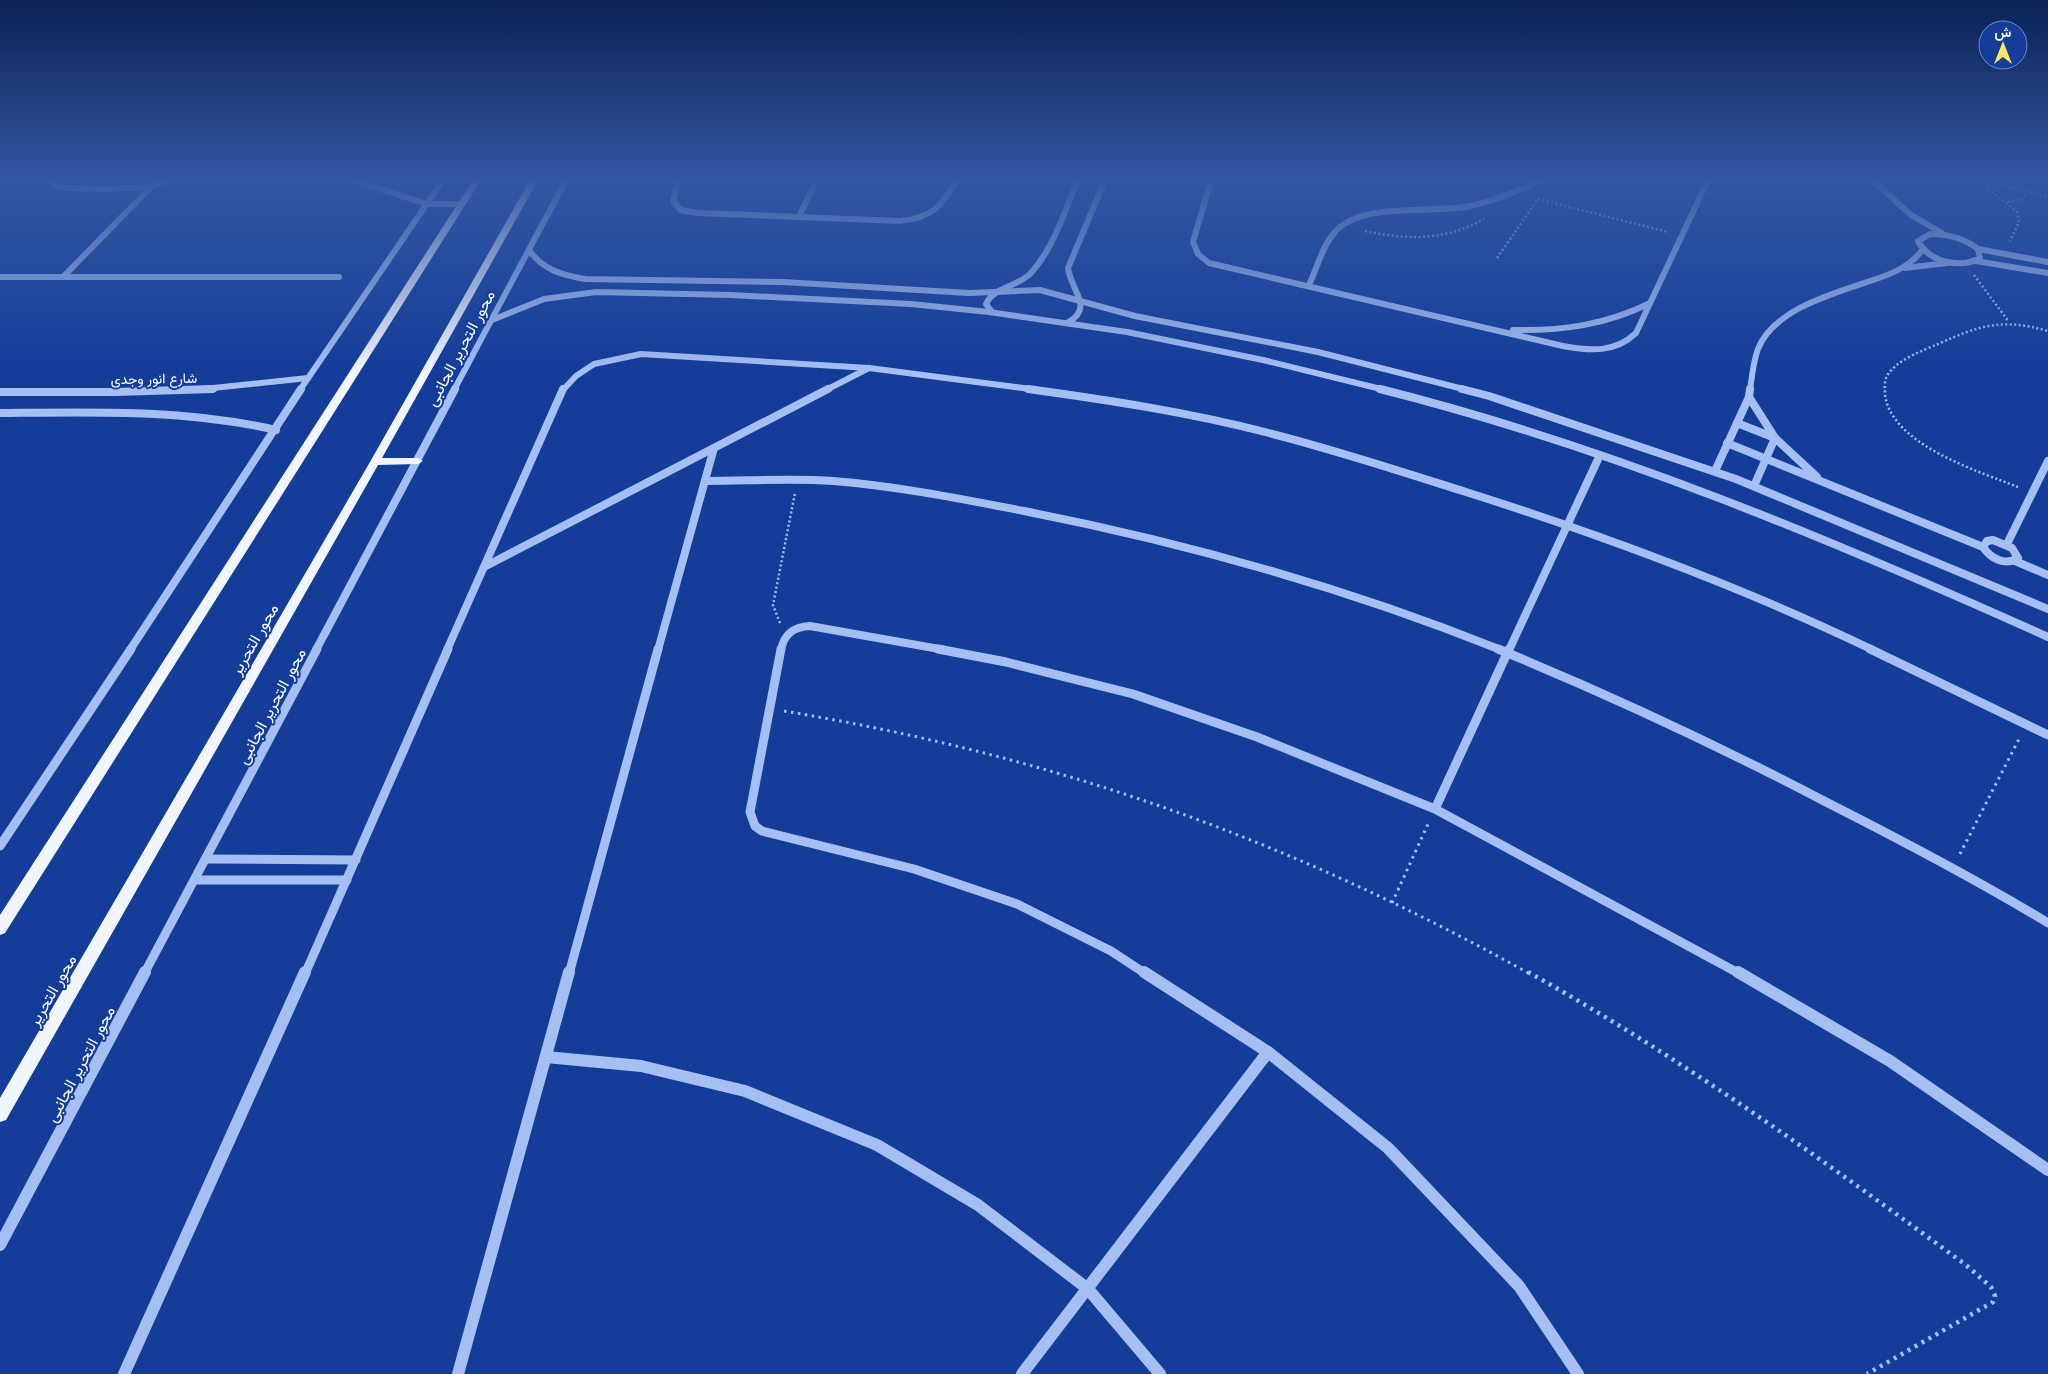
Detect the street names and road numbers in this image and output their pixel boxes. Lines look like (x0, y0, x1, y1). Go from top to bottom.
street label: محور التحرير الجانبى (420, 286, 500, 410)
street label: شارع انور وجدى (111, 368, 198, 390)
street label: محور التحرير (224, 599, 283, 680)
street label: محور التحرير الجانبى (231, 644, 311, 768)
street label: محور التحرير (22, 950, 81, 1031)
street label: محور التحرير الجانبى (40, 1002, 120, 1126)

